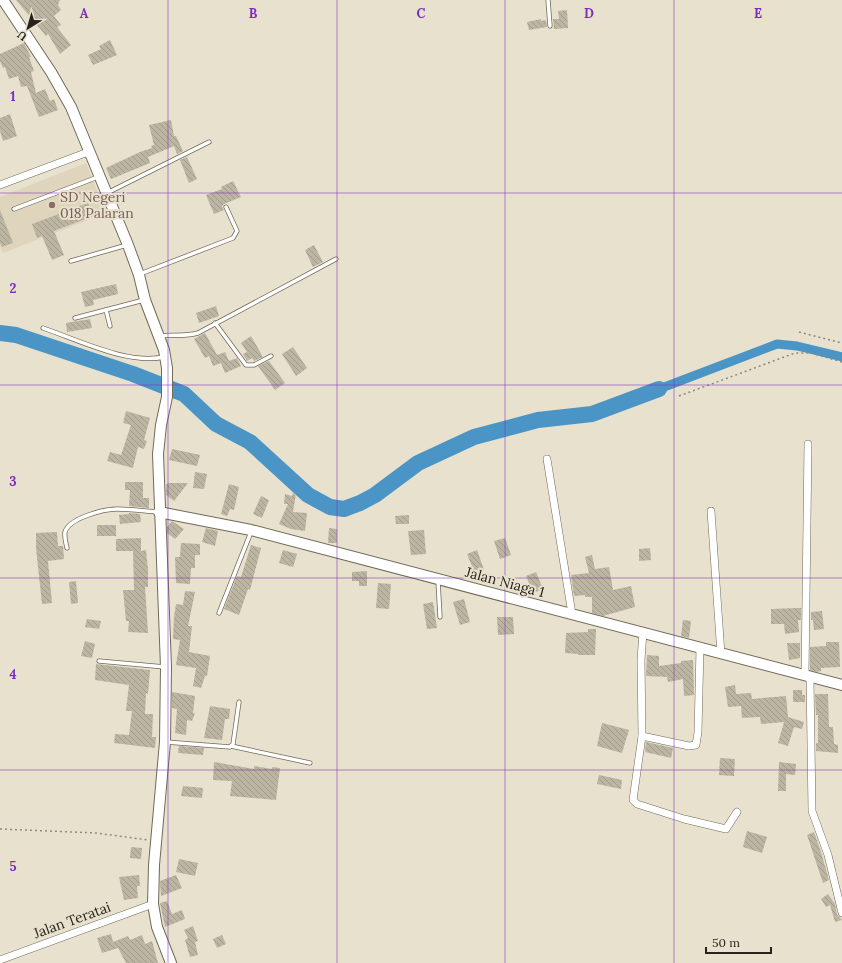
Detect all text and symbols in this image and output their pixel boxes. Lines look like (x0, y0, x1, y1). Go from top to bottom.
text: A (80, 5, 89, 22)
text: B (249, 5, 258, 22)
text: C (417, 5, 426, 22)
text: D (584, 5, 594, 22)
text: E (754, 5, 762, 22)
north arrow (8, 8, 48, 48)
text: U (14, 27, 30, 44)
text: 1 (10, 88, 16, 105)
place label: SD Negeri 018 Palaran (60, 188, 134, 222)
marker: SD Negeri 018 Palaran (47, 200, 57, 210)
text: 2 (10, 280, 17, 297)
text: 3 (9, 473, 17, 490)
street label: Jalan Niaga 1 (463, 563, 546, 601)
text: 4 (9, 666, 17, 683)
text: 5 (9, 858, 17, 875)
street label: Jalan Teratai (30, 898, 113, 943)
scale bar (706, 929, 771, 955)
text: 50 m (712, 935, 740, 950)

